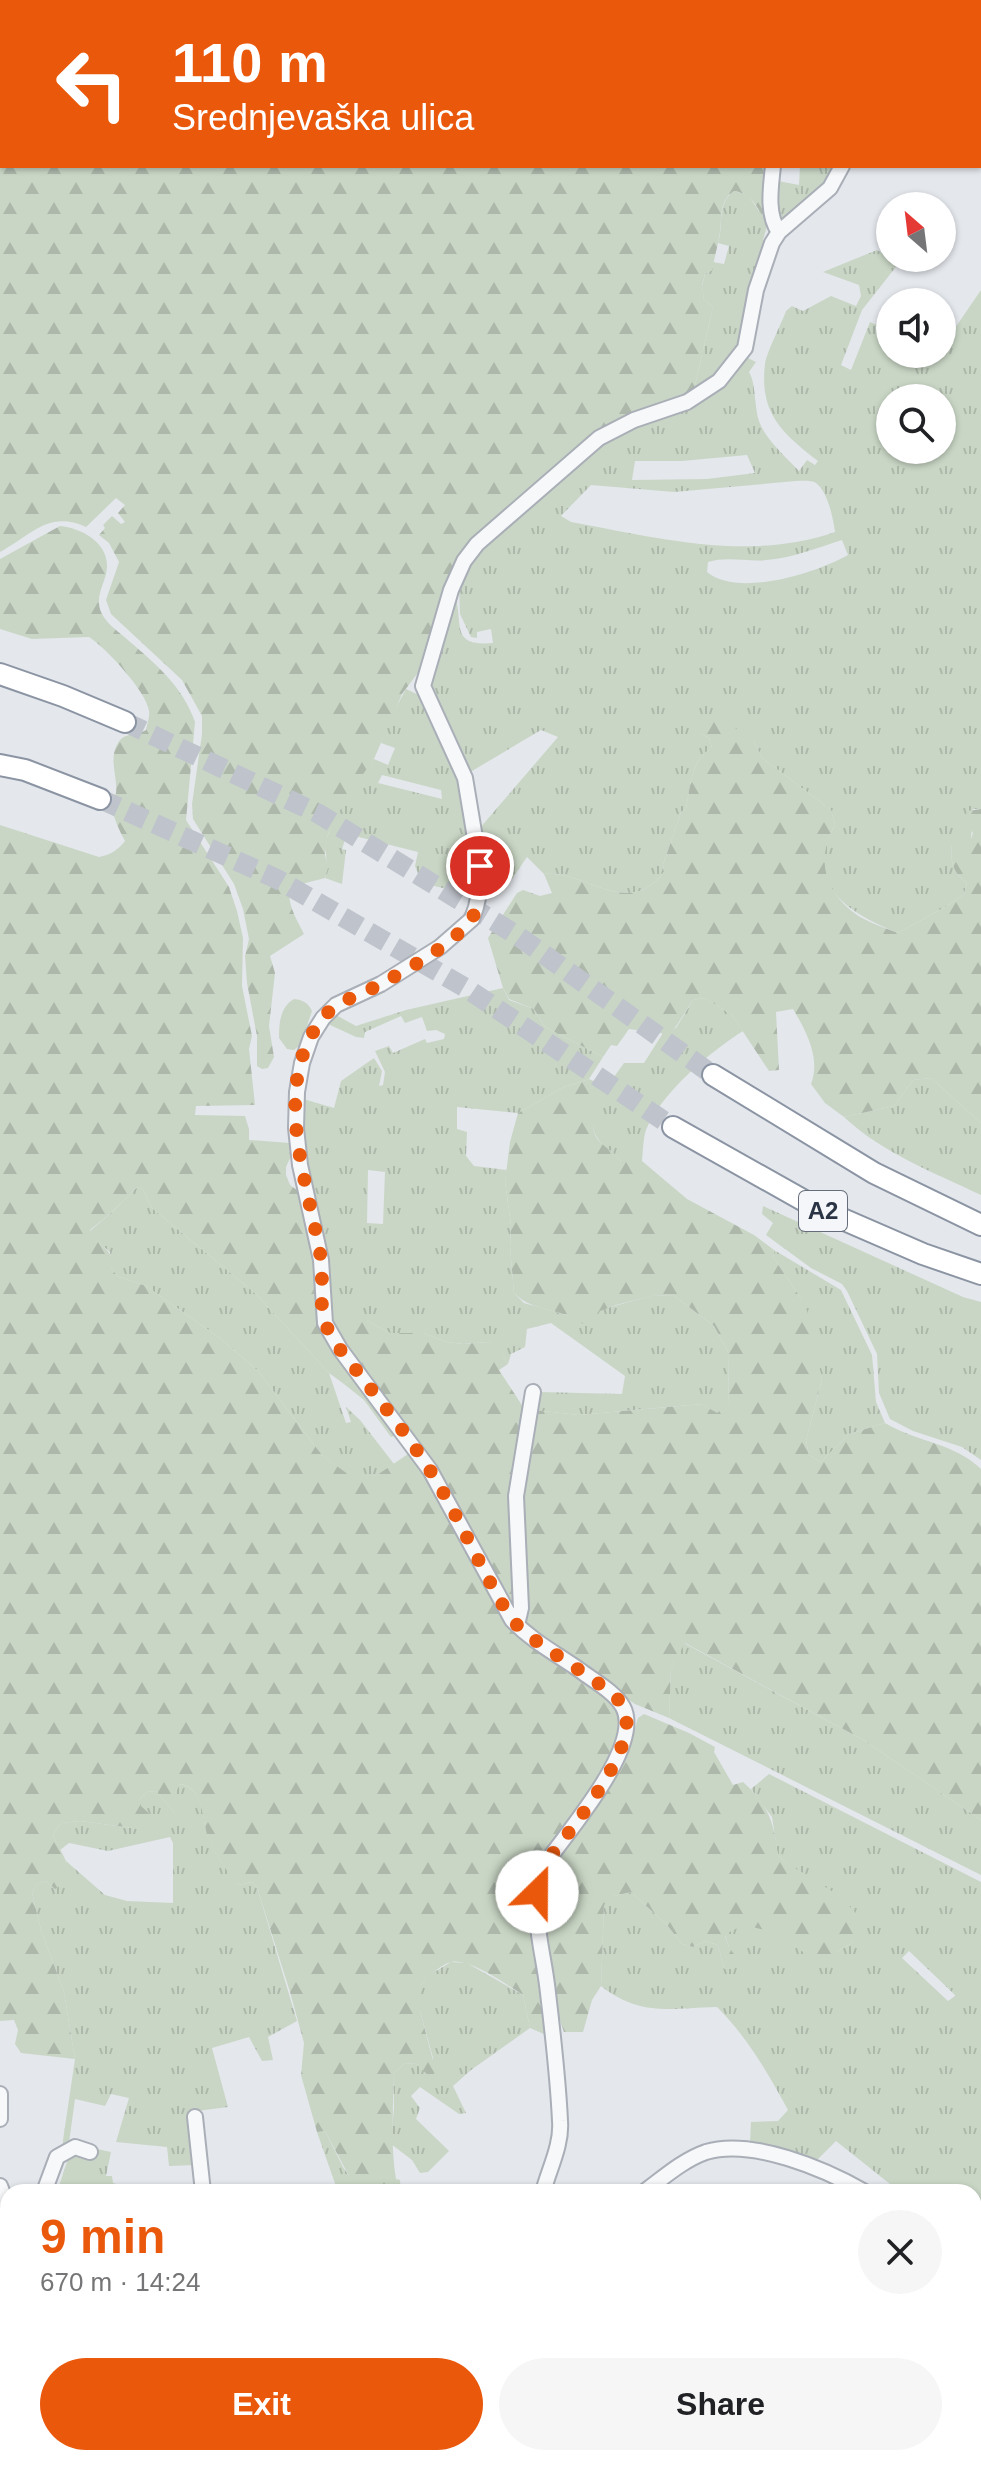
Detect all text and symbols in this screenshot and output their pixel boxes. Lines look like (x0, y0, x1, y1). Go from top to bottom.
text: 110 m (172, 31, 328, 94)
icon: left (40, 32, 144, 136)
text: Srednjevaška ulica (172, 97, 474, 138)
north arrow (876, 192, 956, 272)
map controls (876, 192, 956, 464)
button: sound (876, 288, 956, 368)
button: search (876, 384, 956, 464)
pin (446, 832, 514, 900)
icon: arrive (458, 844, 502, 888)
road number: A2 (799, 1191, 847, 1231)
position arrow (495, 1850, 579, 1934)
text: 9 min (40, 2210, 165, 2263)
button: close (858, 2210, 942, 2294)
text: 670 m · 14:24 (40, 2267, 200, 2297)
button: Exit (40, 2358, 483, 2450)
button: Share (499, 2358, 942, 2450)

